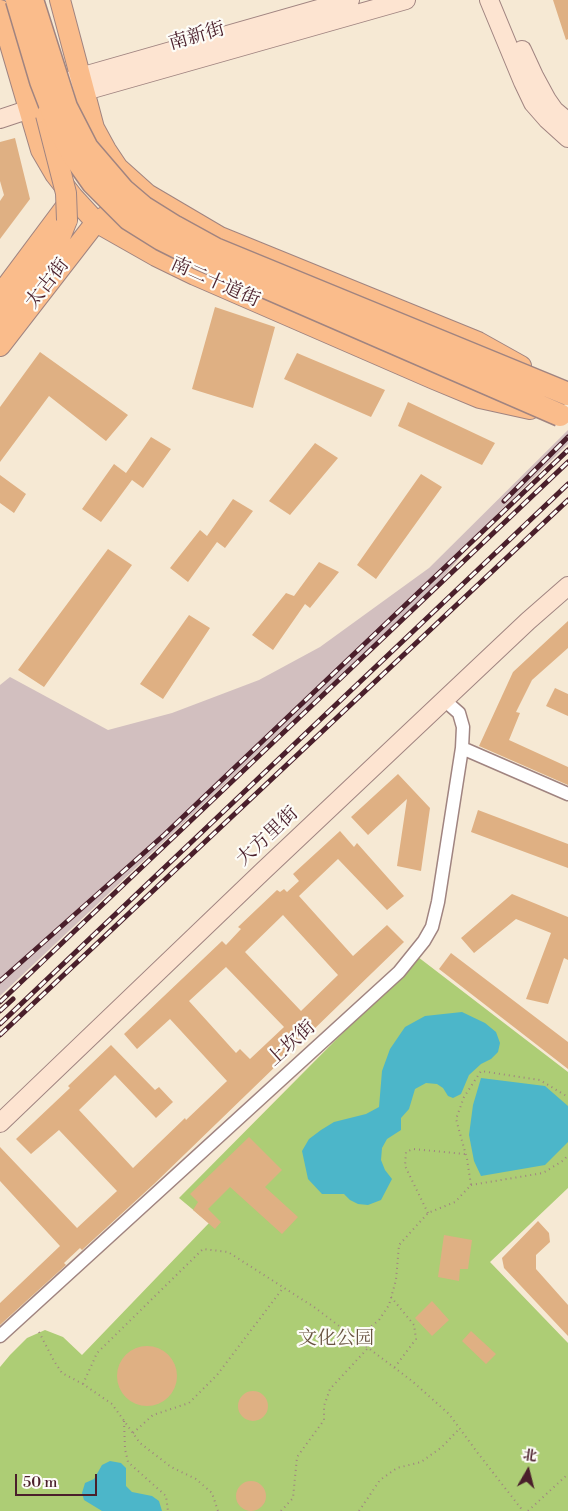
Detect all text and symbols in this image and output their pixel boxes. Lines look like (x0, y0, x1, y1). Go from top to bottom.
street label: 南新街 (166, 18, 228, 56)
street label: 南二十道街 (167, 253, 263, 313)
street label: 太古街 (21, 255, 75, 313)
street label: 大方里街 (232, 803, 304, 871)
street label: 上坎街 (263, 1016, 321, 1072)
park label: 文化公园 (298, 1328, 374, 1350)
north arrow (503, 1446, 553, 1496)
text: 北 (522, 1446, 538, 1466)
scale bar (18, 1464, 100, 1496)
text: 50 m (23, 1473, 57, 1492)

